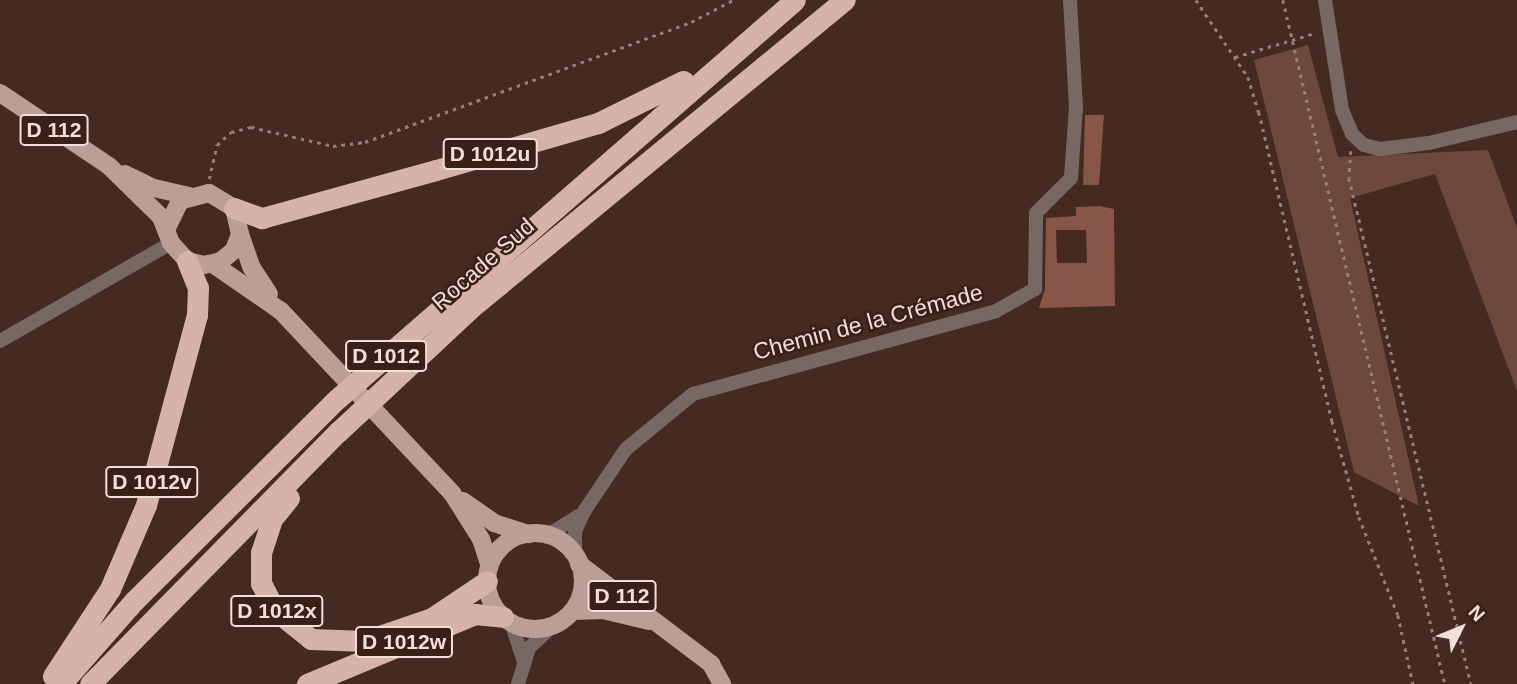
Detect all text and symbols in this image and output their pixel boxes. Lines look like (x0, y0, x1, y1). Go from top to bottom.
road number: D 112 (19, 113, 89, 148)
road number: D 1012u (441, 136, 539, 172)
street label: Rocade Sud (426, 212, 540, 316)
street label: Chemin de la Crémade (750, 278, 986, 366)
road number: D 1012 (344, 338, 428, 374)
road number: D 1012v (105, 464, 199, 500)
road number: D 112 (587, 578, 657, 614)
north arrow (1426, 593, 1496, 663)
road number: D 1012x (230, 594, 324, 628)
text: N (1464, 601, 1489, 626)
road number: D 1012w (353, 624, 455, 660)

